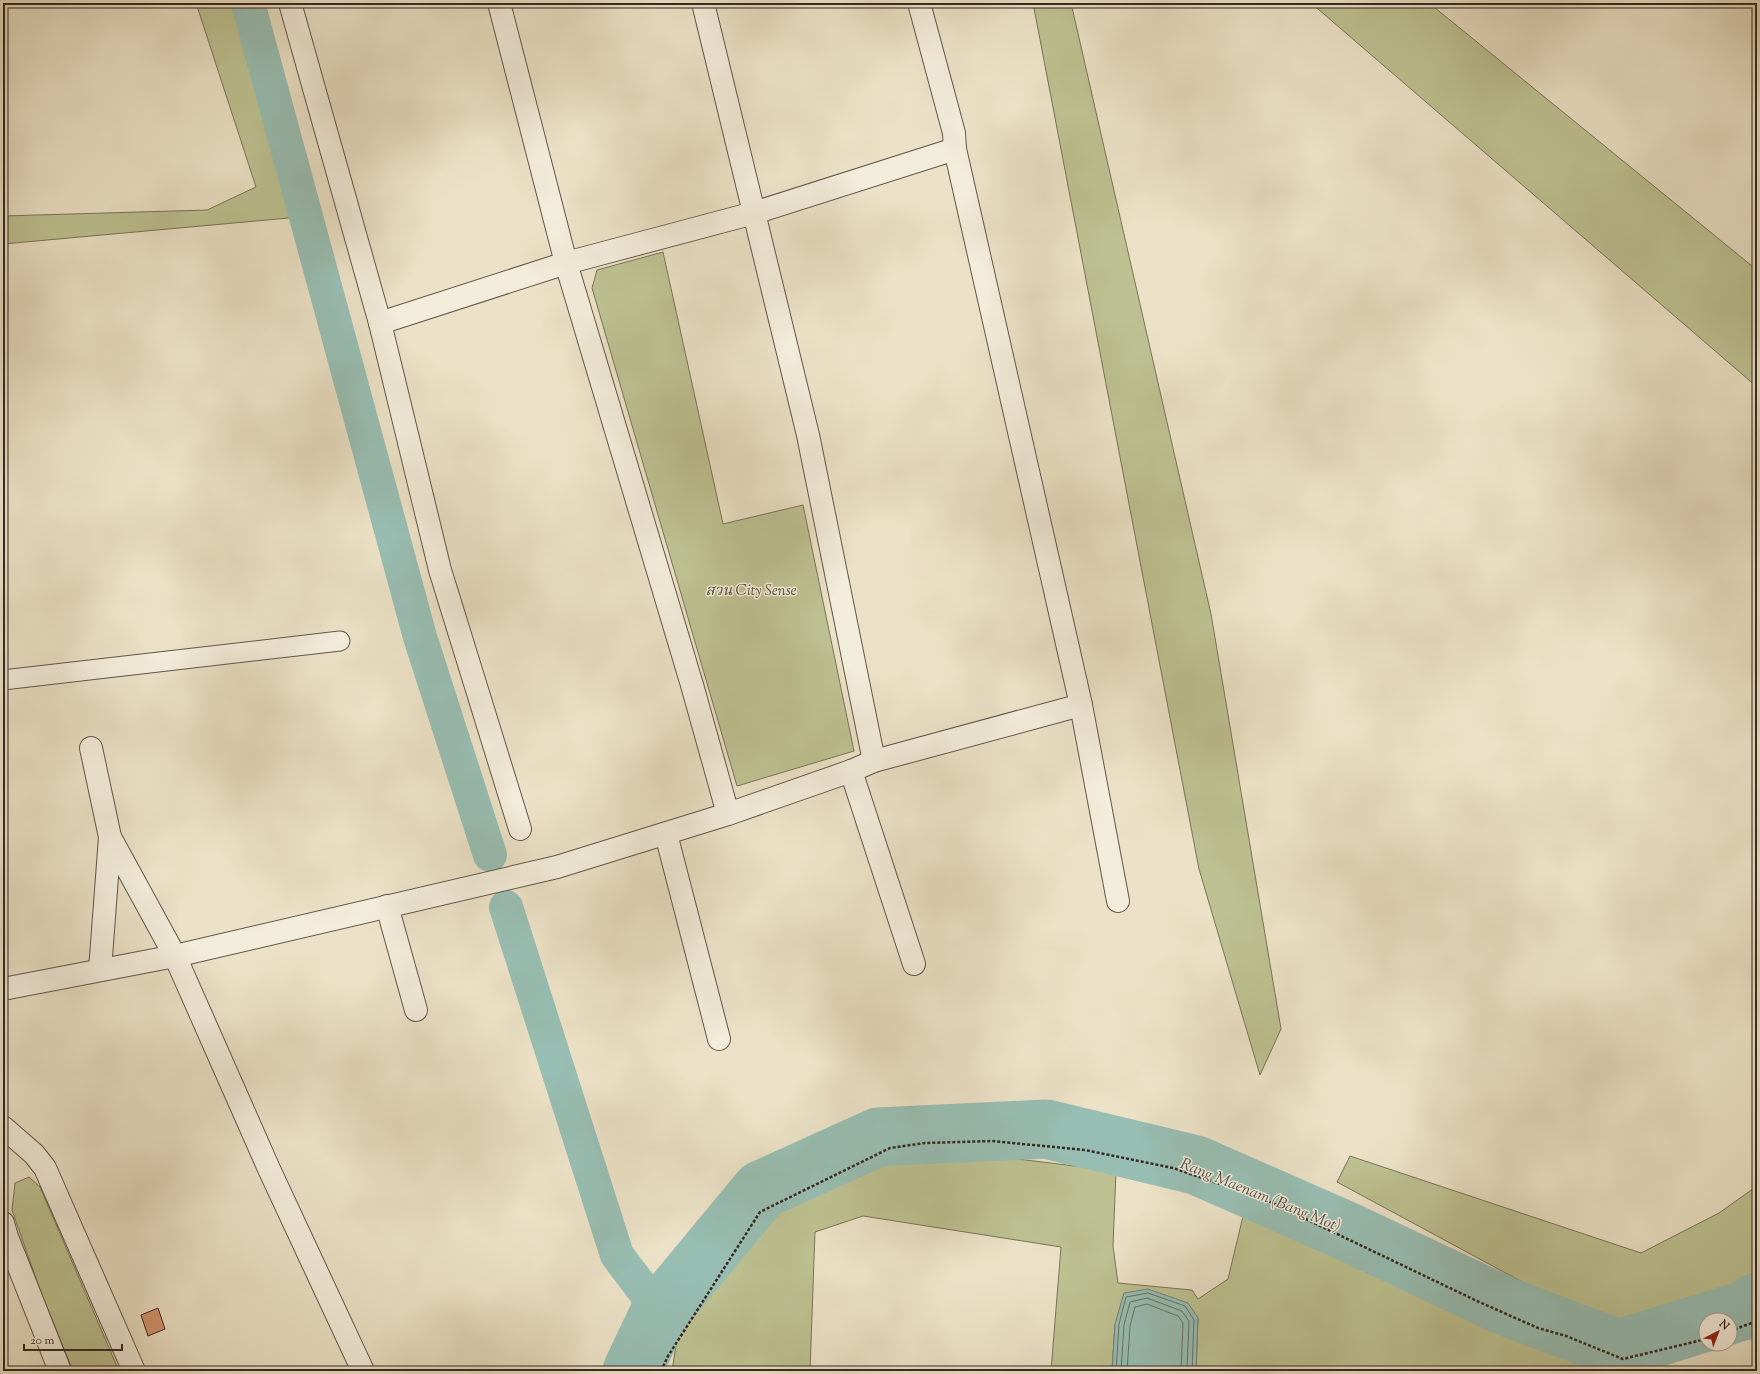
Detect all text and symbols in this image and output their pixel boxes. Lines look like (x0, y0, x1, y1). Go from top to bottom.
park label: สวน City Sense (705, 581, 797, 602)
water label: Rang Maenam (Bang Mot) (1176, 1153, 1344, 1239)
north arrow (1698, 1312, 1738, 1352)
text: N (1715, 1316, 1733, 1334)
scale bar (24, 1326, 122, 1352)
text: 20 m (30, 1332, 55, 1350)

